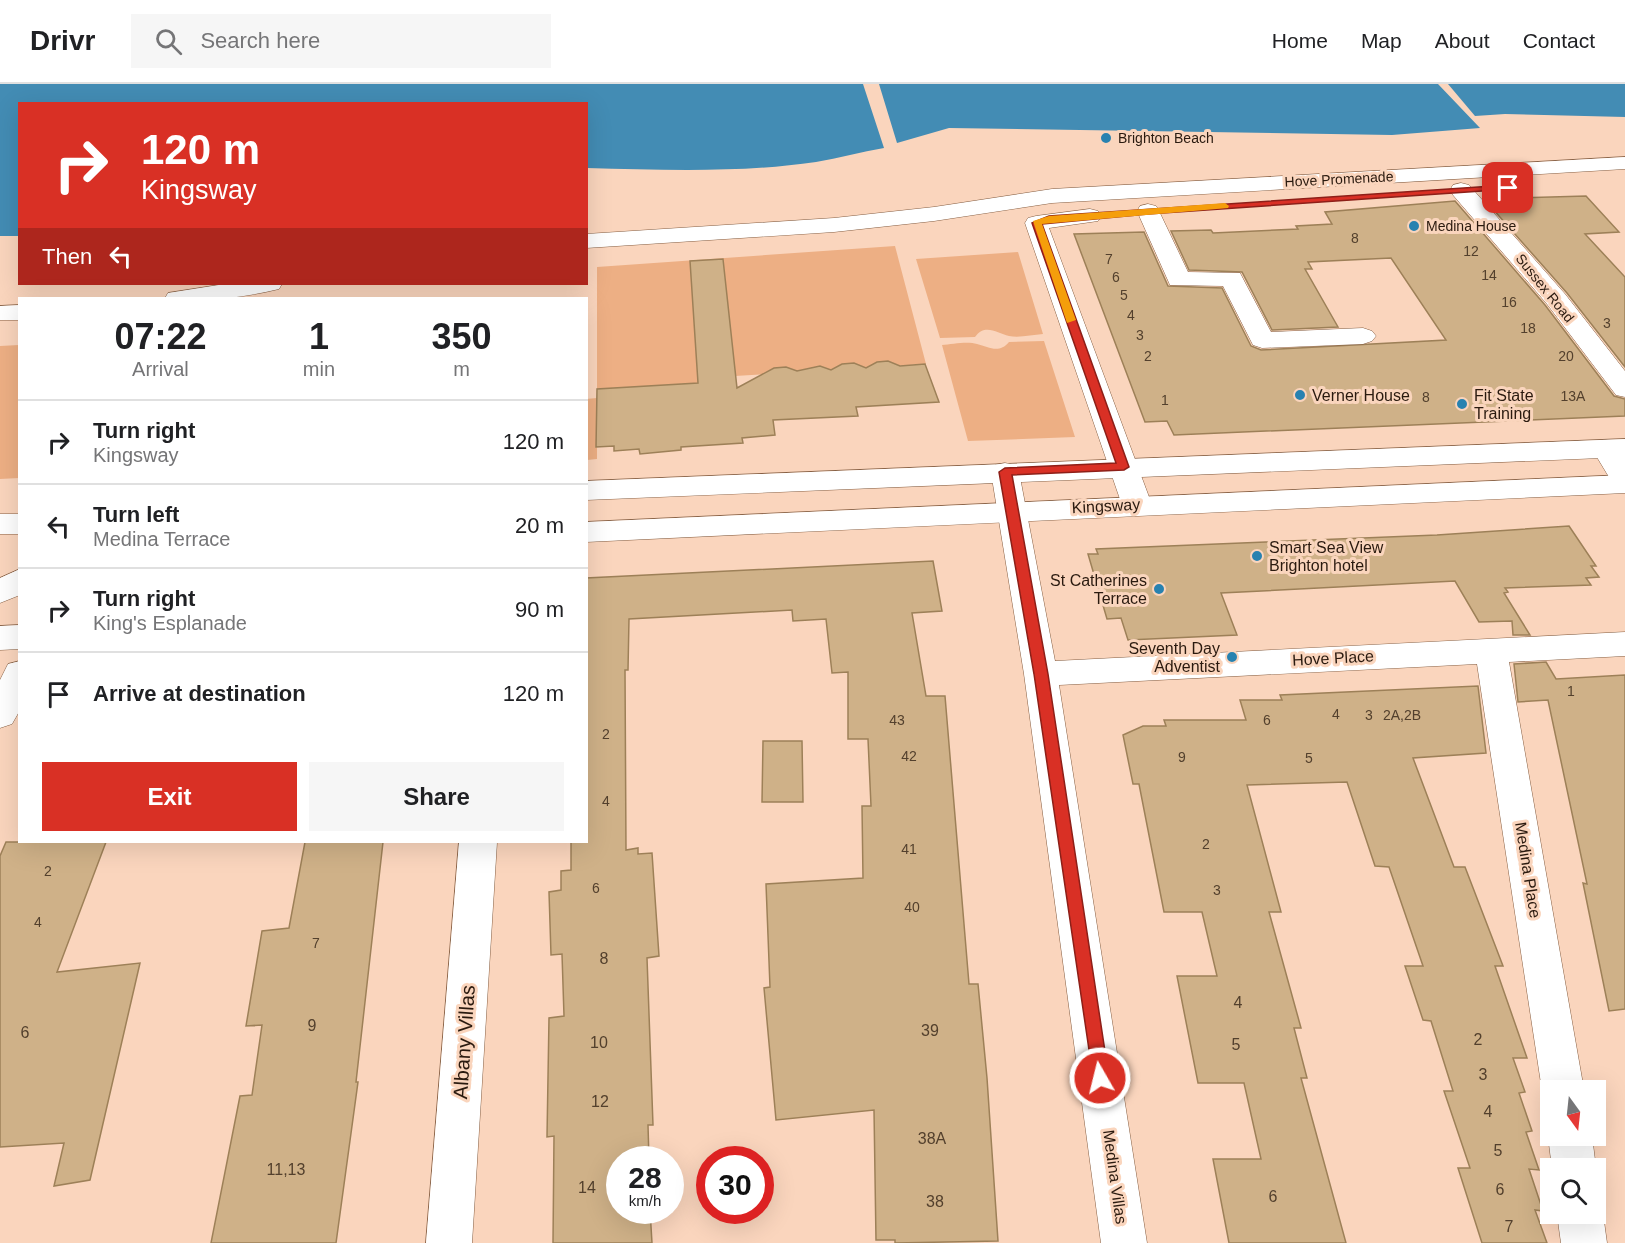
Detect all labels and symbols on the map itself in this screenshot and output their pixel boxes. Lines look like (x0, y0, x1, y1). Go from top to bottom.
place label: Brighton Beach (1118, 130, 1214, 146)
marker: Brighton Beach (1099, 131, 1113, 145)
pin (1482, 162, 1533, 213)
street label: Hove Promenade (1284, 168, 1394, 190)
place label: Medina House (1426, 218, 1516, 234)
marker: Medina House (1407, 219, 1421, 233)
house number: 8 (1351, 230, 1359, 246)
house number: 12 (1463, 243, 1479, 259)
house number: 7 (1105, 251, 1113, 267)
street label: Sussex Road (1513, 251, 1577, 325)
house number: 14 (1481, 267, 1497, 283)
house number: 6 (1112, 269, 1120, 285)
house number: 5 (1120, 287, 1128, 303)
house number: 16 (1501, 294, 1517, 310)
house number: 4 (1127, 307, 1135, 323)
house number: 3 (1603, 315, 1611, 331)
house number: 18 (1520, 320, 1536, 336)
house number: 3 (1136, 327, 1144, 343)
house number: 2 (1144, 348, 1152, 364)
house number: 20 (1558, 348, 1574, 364)
place label: Verner House (1312, 387, 1410, 404)
place label: Fit State Training (1474, 387, 1534, 422)
marker: Verner House (1293, 388, 1307, 402)
house number: 13A (1561, 388, 1586, 404)
house number: 8 (1422, 389, 1430, 405)
house number: 1 (1161, 392, 1169, 408)
marker: Fit State Training (1455, 397, 1469, 411)
street label: Kingsway (1071, 496, 1141, 516)
place label: Smart Sea View Brighton hotel (1269, 539, 1384, 574)
marker: Smart Sea View Brighton hotel (1250, 549, 1264, 563)
place label: St Catherines Terrace (1050, 572, 1147, 607)
marker: St Catherines Terrace (1152, 582, 1166, 596)
place label: Seventh Day Adventist (1128, 640, 1221, 675)
street label: Hove Place (1292, 647, 1374, 669)
marker: Seventh Day Adventist (1225, 650, 1239, 664)
house number: 1 (1567, 683, 1575, 699)
house number: 4 (1332, 706, 1340, 722)
house number: 3 (1365, 707, 1373, 723)
house number: 2A,2B (1383, 707, 1421, 723)
house number: 43 (889, 712, 905, 728)
house number: 6 (1263, 712, 1271, 728)
house number: 2 (602, 726, 610, 742)
house number: 42 (901, 748, 917, 764)
house number: 9 (1178, 749, 1186, 765)
house number: 5 (1305, 750, 1313, 766)
house number: 4 (602, 793, 610, 809)
street label: Medina Place (1512, 821, 1544, 919)
house number: 2 (1202, 836, 1210, 852)
house number: 41 (901, 841, 917, 857)
house number: 2 (44, 863, 52, 879)
house number: 6 (592, 880, 600, 896)
house number: 3 (1213, 882, 1221, 898)
house number: 40 (904, 899, 920, 915)
house number: 4 (34, 914, 42, 930)
house number: 7 (312, 935, 320, 951)
house number: 8 (600, 950, 609, 967)
street label: Albany Villas (449, 984, 479, 1100)
house number: 4 (1234, 994, 1243, 1011)
house number: 9 (308, 1017, 317, 1034)
house number: 39 (921, 1022, 939, 1039)
house number: 6 (21, 1024, 30, 1041)
house number: 2 (1474, 1031, 1483, 1048)
house number: 10 (590, 1034, 608, 1051)
house number: 5 (1232, 1036, 1241, 1053)
position arrow (1068, 1046, 1132, 1110)
house number: 3 (1479, 1066, 1488, 1083)
north arrow (1540, 1080, 1606, 1146)
house number: 12 (591, 1093, 609, 1110)
house number: 4 (1484, 1103, 1493, 1120)
street label: Medina Villas (1100, 1129, 1130, 1225)
house number: 38A (918, 1130, 947, 1147)
house number: 5 (1494, 1142, 1503, 1159)
speed limit sign: 30 (696, 1146, 774, 1224)
house number: 11,13 (267, 1161, 306, 1178)
house number: 14 (578, 1179, 596, 1196)
house number: 6 (1496, 1181, 1505, 1198)
house number: 6 (1269, 1188, 1278, 1205)
house number: 38 (926, 1193, 944, 1210)
house number: 7 (1505, 1218, 1514, 1235)

